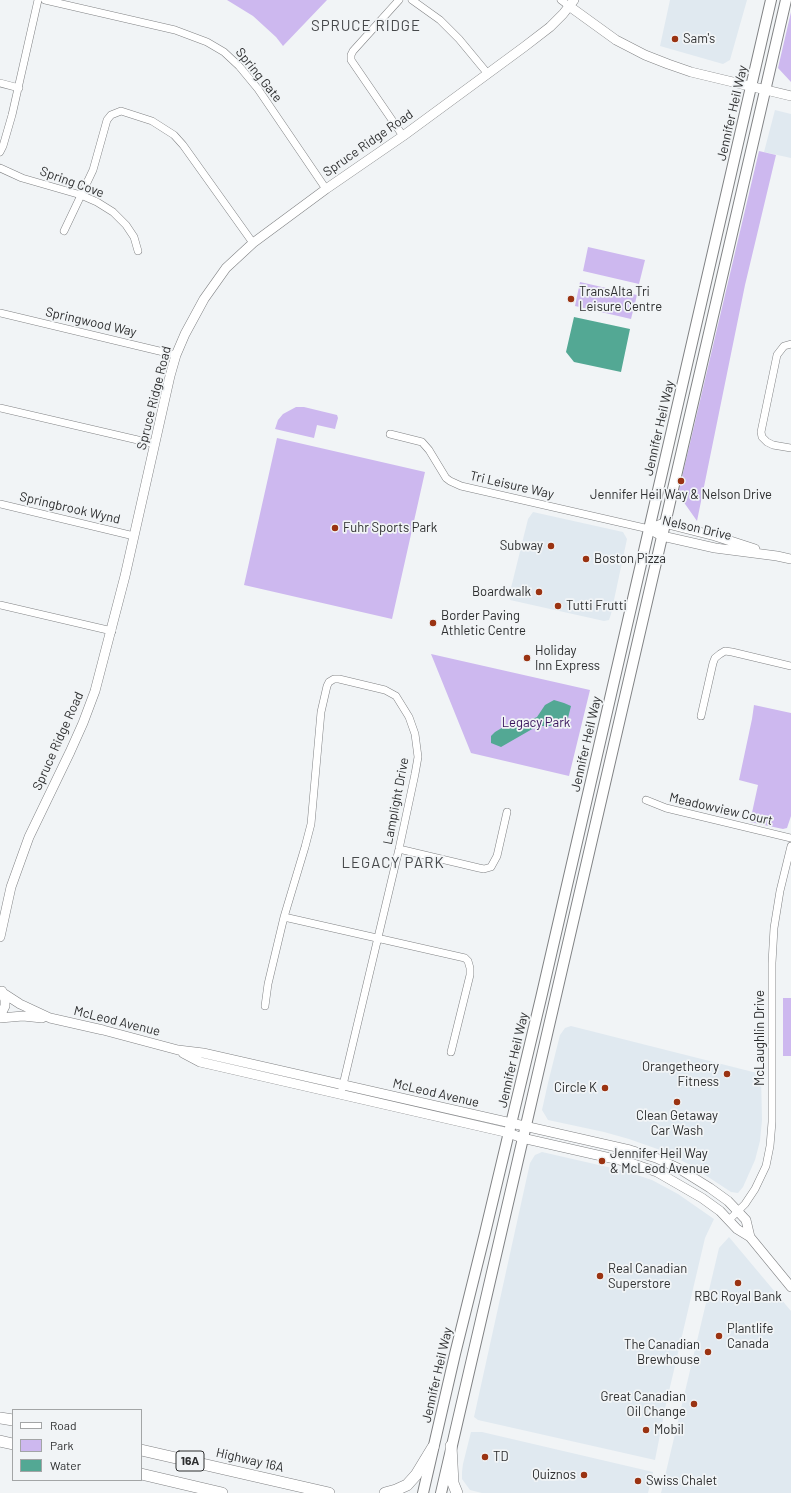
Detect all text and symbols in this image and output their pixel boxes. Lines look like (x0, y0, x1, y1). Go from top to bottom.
district label: SPRUCE RIDGE (311, 17, 421, 35)
place label: Sam's (683, 31, 715, 47)
marker: Sam's (670, 34, 680, 44)
street label: Spring Gate (232, 45, 286, 105)
street label: Jennifer Heil Way (713, 64, 751, 162)
street label: Spruce Ridge Road (320, 106, 416, 180)
street label: Spring Cove (38, 163, 106, 201)
place label: TransAlta Tri Leisure Centre (579, 284, 662, 315)
marker: TransAlta Tri Leisure Centre (566, 294, 576, 304)
street label: Springwood Way (44, 304, 138, 340)
street label: Spruce Ridge Road (134, 345, 174, 451)
street label: Jennifer Heil Way (640, 379, 678, 477)
street label: Tri Leisure Way (468, 468, 556, 502)
marker: Jennifer Heil Way & Nelson Drive (676, 476, 686, 486)
place label: Jennifer Heil Way & Nelson Drive (590, 487, 772, 503)
street label: Springbrook Wynd (18, 489, 122, 527)
street label: Nelson Drive (661, 512, 733, 544)
place label: Fuhr Sports Park (343, 520, 437, 536)
marker: Fuhr Sports Park (330, 523, 340, 533)
place label: Subway (500, 538, 543, 554)
marker: Subway (546, 541, 556, 551)
place label: Boston Pizza (594, 551, 666, 567)
marker: Boston Pizza (581, 554, 591, 564)
place label: Boardwalk (472, 584, 531, 600)
marker: Boardwalk (534, 587, 544, 597)
place label: Tutti Frutti (566, 598, 627, 614)
marker: Tutti Frutti (553, 601, 563, 611)
place label: Border Paving Athletic Centre (441, 608, 526, 639)
marker: Border Paving Athletic Centre (428, 618, 438, 628)
place label: Holiday Inn Express (535, 643, 600, 674)
marker: Holiday Inn Express (522, 653, 532, 663)
street label: Spruce Ridge Road (29, 689, 87, 793)
street label: Jennifer Heil Way (567, 695, 605, 793)
park label: Legacy Park (502, 715, 570, 731)
street label: Lamplight Drive (380, 756, 412, 846)
street label: Meadowview Court (668, 789, 774, 829)
district label: LEGACY PARK (341, 854, 445, 872)
street label: McLaughlin Drive (752, 990, 768, 1086)
street label: McLeod Avenue (72, 1003, 162, 1039)
street label: Jennifer Heil Way (494, 1011, 532, 1109)
place label: Orangetheory Fitness (642, 1059, 719, 1090)
marker: Orangetheory Fitness (722, 1069, 732, 1079)
street label: McLeod Avenue (391, 1075, 481, 1111)
place label: Circle K (554, 1080, 597, 1096)
marker: Circle K (600, 1083, 610, 1093)
marker: Clean Getaway Car Wash (672, 1097, 682, 1107)
place label: Clean Getaway Car Wash (636, 1108, 718, 1139)
place label: Jennifer Heil Way & McLeod Avenue (610, 1146, 710, 1177)
marker: Jennifer Heil Way & McLeod Avenue (597, 1156, 607, 1166)
place label: Real Canadian Superstore (608, 1261, 687, 1292)
marker: Real Canadian Superstore (595, 1271, 605, 1281)
marker: RBC Royal Bank (733, 1278, 743, 1288)
place label: RBC Royal Bank (694, 1289, 782, 1305)
place label: Plantlife Canada (727, 1321, 773, 1352)
street label: Jennifer Heil Way (418, 1326, 456, 1424)
marker: Plantlife Canada (714, 1331, 724, 1341)
place label: The Canadian Brewhouse (624, 1337, 700, 1368)
marker: The Canadian Brewhouse (703, 1347, 713, 1357)
place label: Great Canadian Oil Change (600, 1389, 686, 1420)
marker: Great Canadian Oil Change (689, 1399, 699, 1409)
legend (12, 1409, 142, 1481)
text: Road (50, 1418, 77, 1432)
place label: Mobil (654, 1422, 684, 1438)
marker: Mobil (641, 1425, 651, 1435)
text: Park (50, 1438, 74, 1452)
street label: Highway 16A (215, 1445, 285, 1475)
place label: TD (493, 1449, 508, 1465)
road number: 16A (176, 1451, 204, 1471)
marker: TD (480, 1452, 490, 1462)
text: Water (50, 1458, 81, 1472)
place label: Quiznos (532, 1467, 576, 1483)
marker: Quiznos (579, 1470, 589, 1480)
place label: Swiss Chalet (646, 1473, 717, 1489)
marker: Swiss Chalet (633, 1476, 643, 1486)

